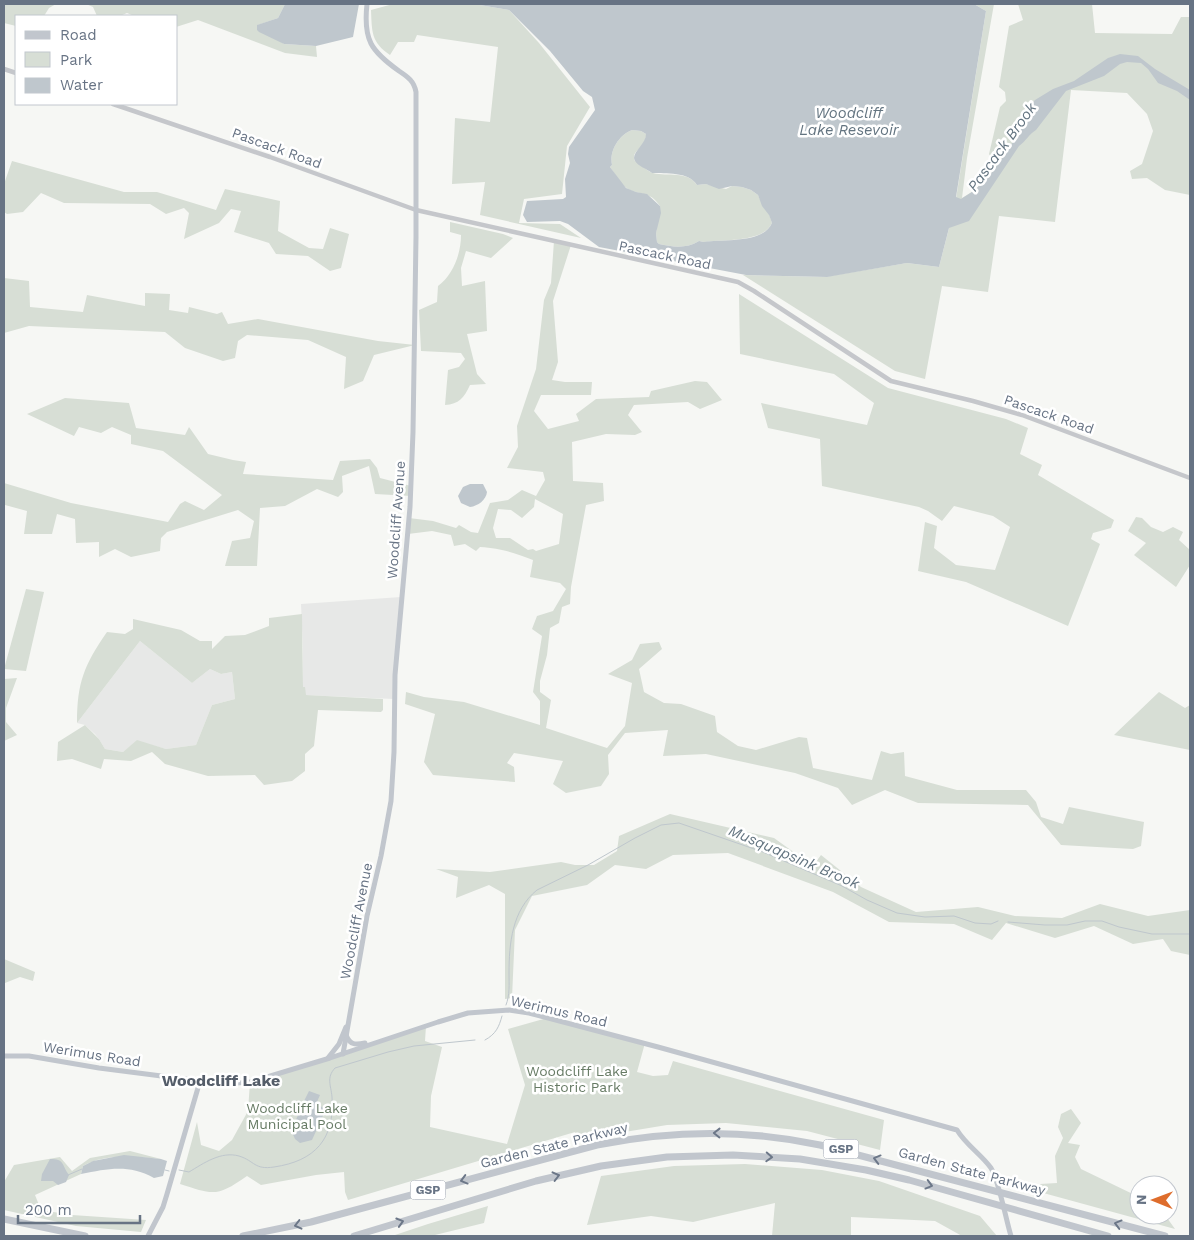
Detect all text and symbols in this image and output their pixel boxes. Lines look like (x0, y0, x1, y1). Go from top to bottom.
legend (15, 15, 178, 105)
text: Road (60, 26, 97, 44)
text: Park (60, 51, 93, 69)
text: Water (60, 76, 103, 94)
water label: Pascack Brook (964, 98, 1041, 195)
water label: Woodcliff Lake Resevoir (799, 104, 900, 139)
street label: Pascack Road (230, 124, 324, 172)
street label: Pascack Road (617, 237, 713, 273)
street label: Pascack Road (1002, 391, 1096, 437)
street label: Woodcliff Avenue (384, 460, 408, 580)
water label: Musquapsink Brook (726, 821, 863, 893)
street label: Woodcliff Avenue (337, 861, 375, 981)
street label: Werimus Road (509, 992, 609, 1030)
street label: Werimus Road (42, 1038, 142, 1070)
park label: Woodcliff Lake Historic Park (526, 1063, 628, 1095)
district label: Woodcliff Lake (162, 1071, 280, 1090)
park label: Woodcliff Lake Municipal Pool (246, 1100, 348, 1132)
street label: Garden State Parkway (479, 1119, 630, 1171)
one-way arrow (712, 1128, 720, 1138)
road number: GSP (824, 1140, 858, 1158)
street label: Garden State Parkway (897, 1144, 1048, 1199)
one-way arrow (766, 1151, 774, 1162)
one-way arrow (873, 1154, 881, 1164)
one-way arrow (552, 1171, 561, 1182)
one-way arrow (460, 1175, 469, 1185)
north arrow (1129, 1175, 1179, 1225)
road number: GSP (410, 1180, 446, 1200)
one-way arrow (924, 1180, 933, 1190)
scale bar (18, 1192, 140, 1224)
text: N (1133, 1194, 1149, 1205)
text: 200 m (25, 1201, 72, 1219)
one-way arrow (396, 1218, 404, 1228)
one-way arrow (294, 1219, 303, 1230)
one-way arrow (1114, 1219, 1123, 1229)

